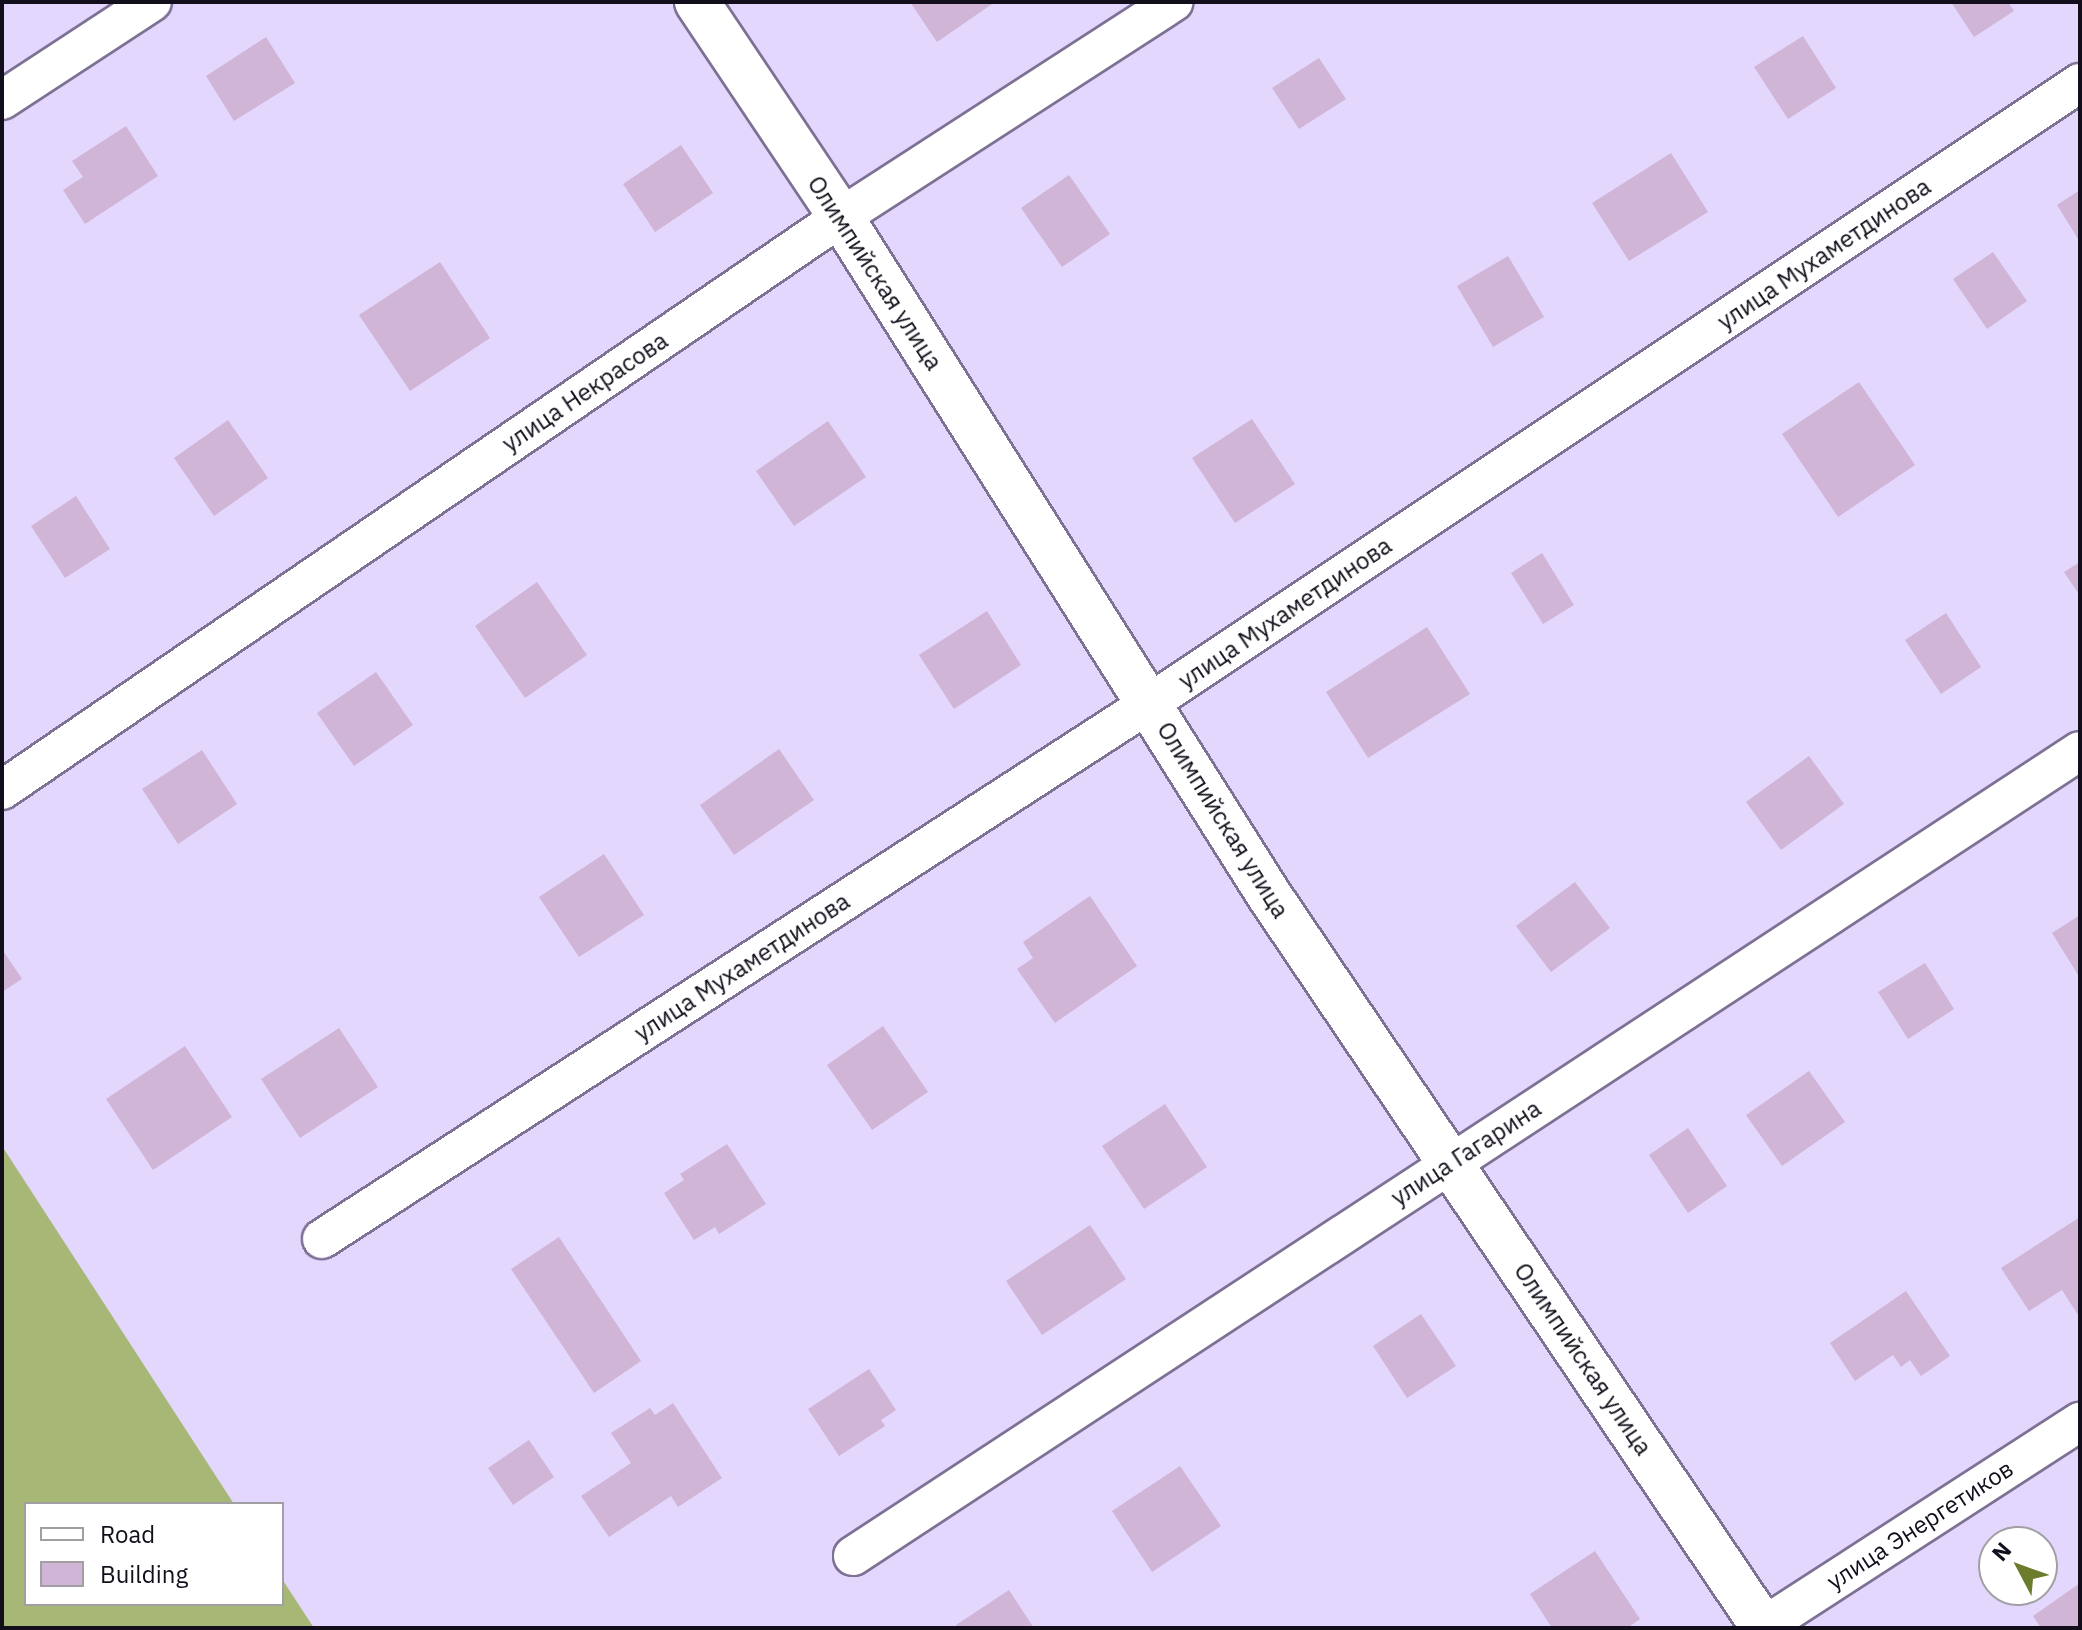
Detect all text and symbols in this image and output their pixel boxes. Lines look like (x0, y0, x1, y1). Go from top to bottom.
street label: Олимпийская улица (801, 170, 949, 376)
street label: улица Мухаметдинова (1712, 172, 1936, 336)
street label: улица Некрасова (497, 326, 673, 458)
street label: улица Мухаметдинова (1173, 531, 1397, 695)
street label: Олимпийская улица (1151, 717, 1295, 923)
street label: улица Мухаметдинова (629, 887, 855, 1047)
street label: улица Гагарина (1386, 1094, 1546, 1212)
street label: Олимпийская улица (1508, 1257, 1658, 1461)
street label: улица Энергетиков (1821, 1454, 2019, 1596)
legend (24, 1502, 284, 1606)
text: Road (100, 1518, 155, 1550)
north arrow (1978, 1526, 2058, 1606)
text: N (1985, 1536, 2017, 1567)
text: Building (100, 1558, 188, 1590)

